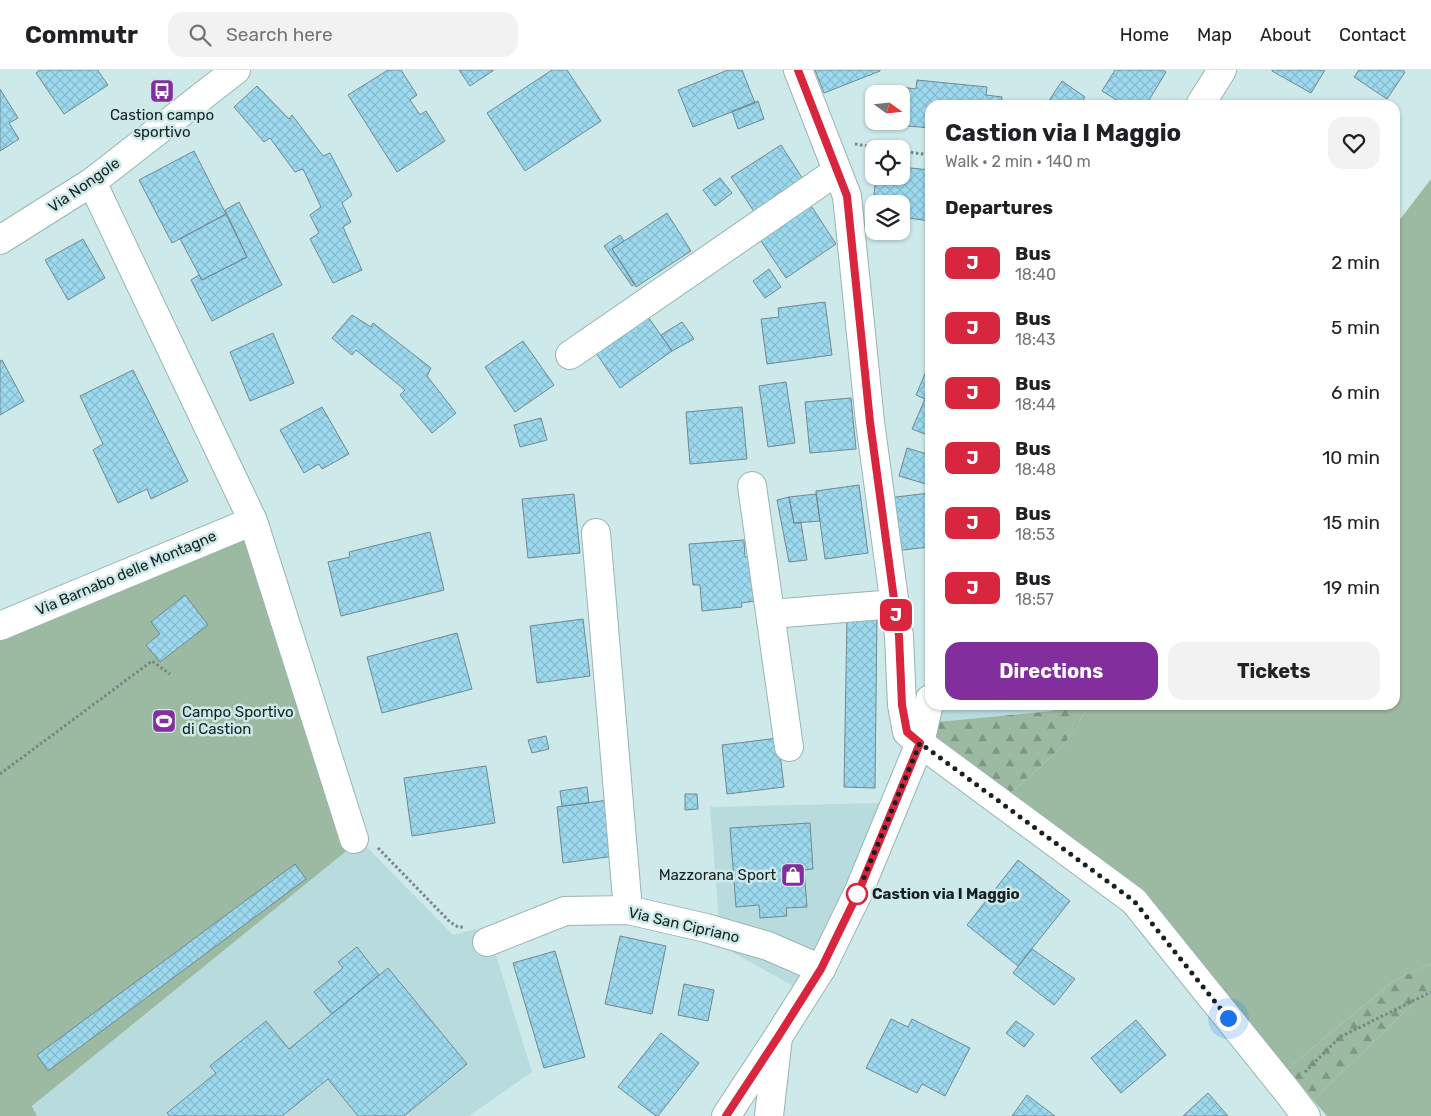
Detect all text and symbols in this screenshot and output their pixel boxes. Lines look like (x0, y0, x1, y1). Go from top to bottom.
search box (168, 12, 518, 57)
text: Commutr (25, 21, 138, 49)
icon: search (186, 21, 214, 49)
text: Search here (226, 23, 333, 46)
text: Home (1120, 24, 1169, 46)
text: Map (1197, 24, 1232, 46)
text: About (1260, 24, 1311, 46)
text: Contact (1339, 24, 1406, 46)
bus stop icon: Castion campo sportivo (149, 78, 175, 104)
north arrow (865, 85, 910, 130)
map controls (865, 85, 910, 240)
place label: Castion campo sportivo (110, 106, 214, 141)
button: heart (1328, 117, 1380, 169)
text: Castion via I Maggio (945, 119, 1181, 147)
button: locate (865, 140, 910, 185)
text: Walk · 2 min · 140 m (945, 152, 1091, 171)
street label: Via Nongole (45, 154, 123, 216)
button: layers (865, 195, 910, 240)
text: Departures (945, 196, 1053, 219)
text: Bus (1015, 242, 1051, 265)
text: 2 min (1331, 251, 1380, 274)
text: J (966, 252, 979, 274)
text: 18:40 (1015, 265, 1056, 284)
text: Bus (1015, 307, 1051, 330)
text: 5 min (1331, 316, 1380, 339)
text: J (966, 317, 979, 339)
text: 18:43 (1015, 330, 1056, 349)
text: Bus (1015, 372, 1051, 395)
text: 6 min (1331, 381, 1380, 404)
text: J (966, 382, 979, 404)
text: 18:44 (1015, 395, 1056, 414)
text: Bus (1015, 437, 1051, 460)
text: 10 min (1322, 446, 1380, 469)
text: J (966, 447, 979, 469)
text: 18:48 (1015, 460, 1056, 479)
text: Bus (1015, 502, 1051, 525)
text: 15 min (1323, 511, 1380, 534)
text: J (966, 512, 979, 534)
text: 18:53 (1015, 525, 1055, 544)
street label: Via Barnabo delle Montagne (33, 527, 219, 619)
text: Bus (1015, 567, 1051, 590)
text: 19 min (1323, 576, 1380, 599)
text: J (966, 577, 979, 599)
text: 18:57 (1015, 590, 1054, 609)
line badge: J (880, 599, 912, 631)
text: J (890, 604, 902, 626)
button: Directions (945, 642, 1158, 700)
button: Tickets (1168, 642, 1380, 700)
place label: Campo Sportivo di Castion (182, 703, 294, 738)
sports icon: Campo Sportivo di Castion (151, 708, 177, 734)
shop icon: Mazzorana Sport (780, 862, 806, 888)
place label: Mazzorana Sport (659, 866, 776, 884)
marker: Castion via I Maggio (846, 883, 868, 905)
place label: Castion via I Maggio (872, 885, 1020, 903)
street label: Via San Cipriano (627, 903, 741, 947)
your location (1216, 1006, 1241, 1031)

